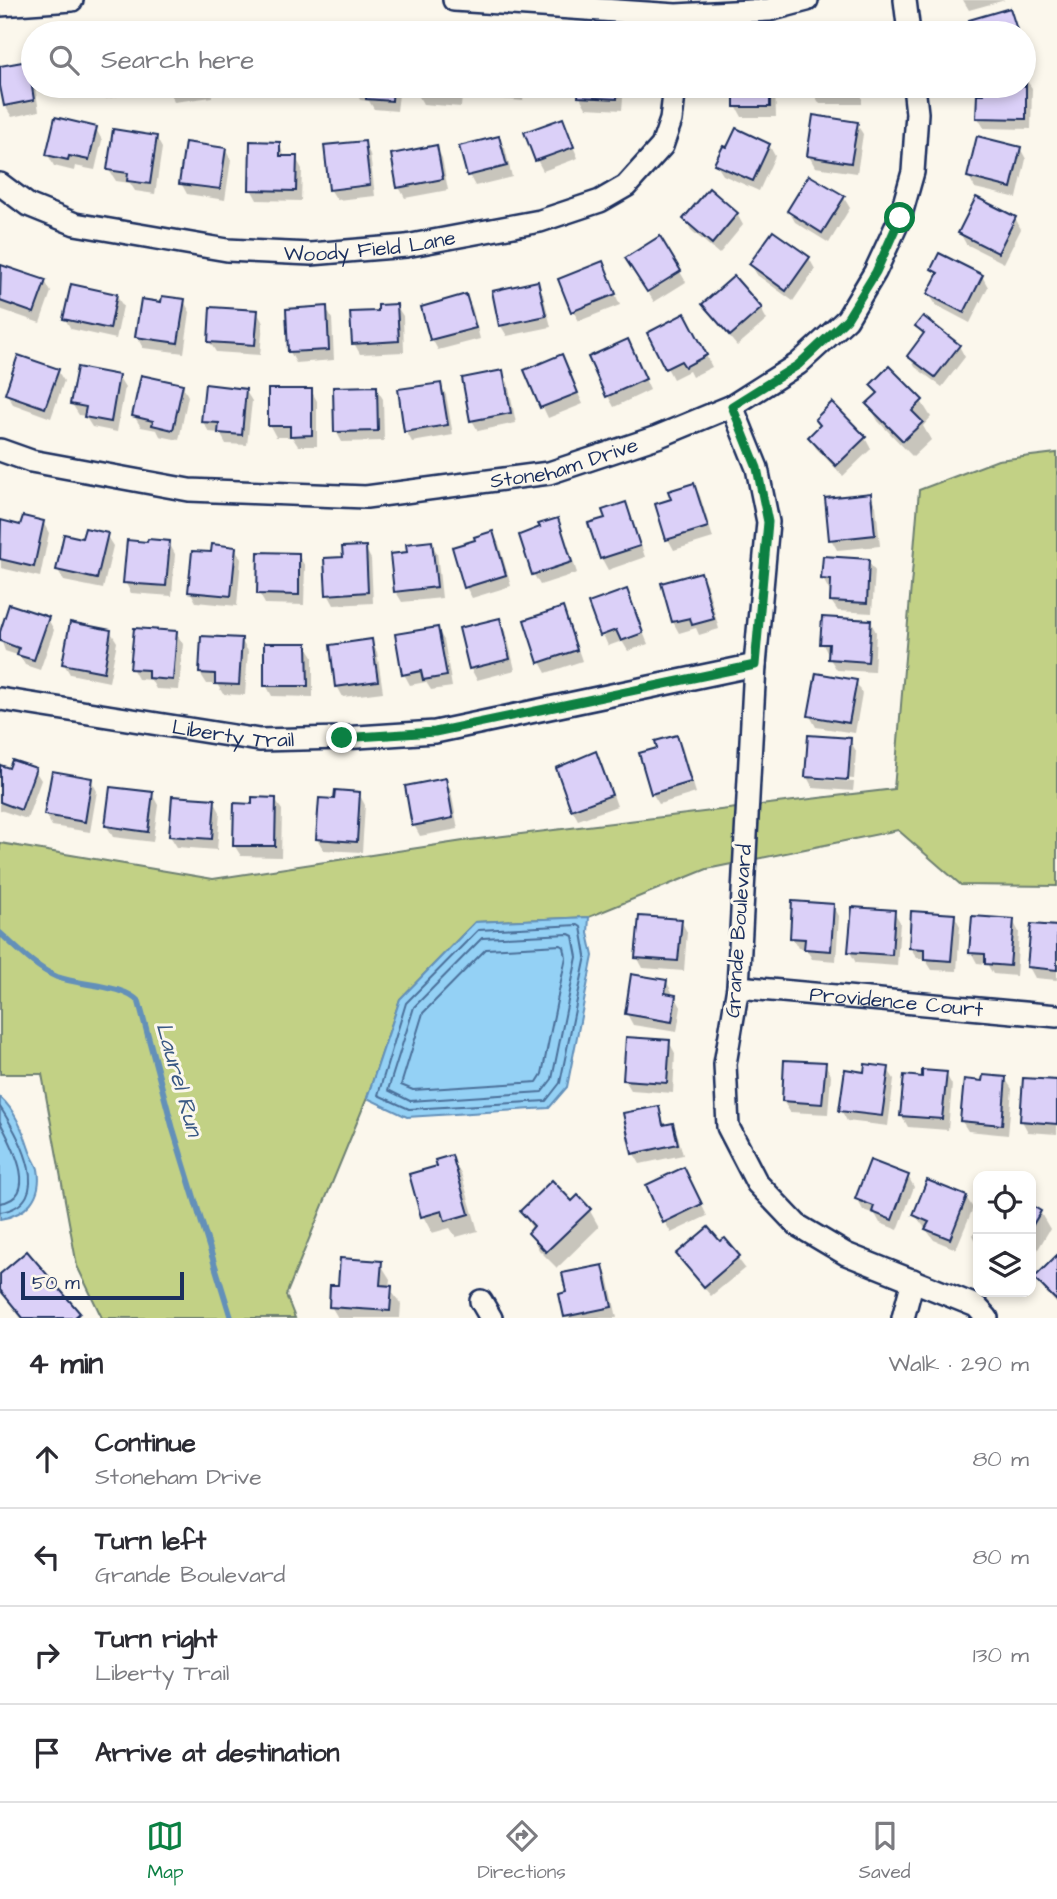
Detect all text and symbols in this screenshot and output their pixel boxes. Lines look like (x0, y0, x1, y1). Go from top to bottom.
search box (21, 21, 1036, 98)
icon: search (45, 41, 83, 79)
text: Search here (101, 42, 254, 78)
route start (884, 202, 915, 233)
street label: Woody Field Lane (283, 223, 458, 269)
street label: Stoneham Drive (488, 430, 642, 496)
street label: Liberty Trail (170, 712, 295, 756)
route end (326, 722, 357, 753)
street label: Grande Boulevard (718, 843, 759, 1019)
street label: Providence Court (808, 980, 985, 1024)
water label: Laurel Run (148, 1019, 211, 1142)
map controls (973, 1171, 1036, 1297)
button: locate (973, 1171, 1036, 1234)
button: layers (973, 1234, 1036, 1297)
scale bar (21, 1269, 184, 1301)
text: 50 m (32, 1270, 80, 1297)
text: 4 min (28, 1343, 103, 1385)
text: Walk · 290 m (888, 1348, 1029, 1380)
text: Continue (95, 1425, 196, 1461)
icon: ahead (28, 1440, 66, 1478)
text: 80 m (972, 1443, 1029, 1475)
text: Stoneham Drive (95, 1461, 262, 1493)
text: Turn left (95, 1523, 206, 1559)
icon: left (28, 1538, 66, 1576)
text: 80 m (972, 1541, 1029, 1573)
text: Grande Boulevard (95, 1559, 285, 1591)
text: Turn right (95, 1621, 217, 1657)
icon: right (28, 1636, 66, 1674)
text: 130 m (973, 1639, 1029, 1671)
text: Liberty Trail (95, 1657, 229, 1689)
icon: arrive (28, 1734, 66, 1772)
text: Arrive at destination (95, 1735, 340, 1771)
tab: Map (146, 1817, 184, 1886)
tab: Directions (477, 1817, 566, 1886)
tab: Saved (859, 1817, 910, 1886)

